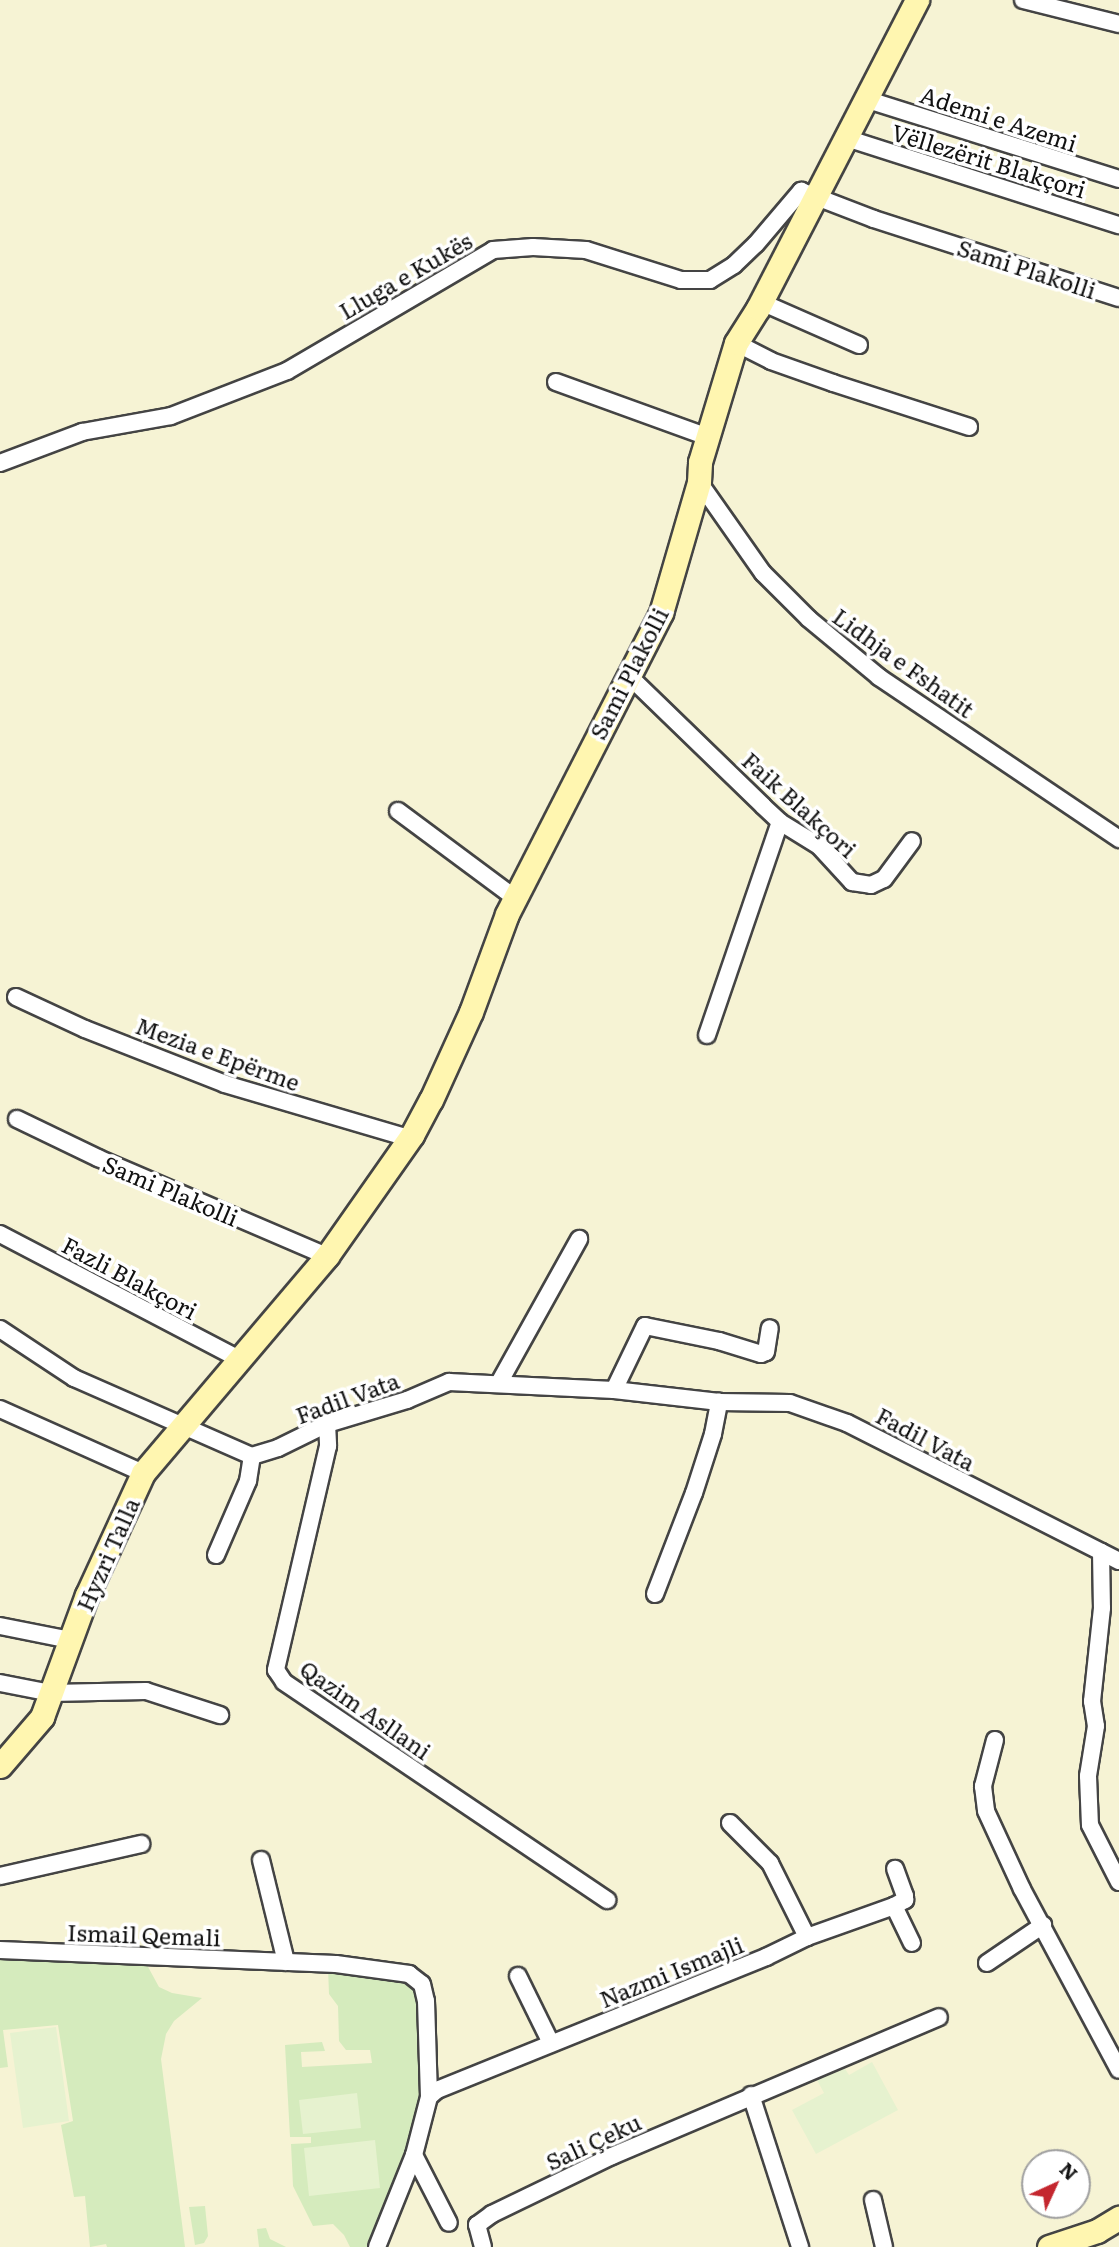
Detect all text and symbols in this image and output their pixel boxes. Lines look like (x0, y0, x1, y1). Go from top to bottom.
street label: Ademi e Azemi (917, 80, 1081, 156)
street label: Vëllezërit Blakçori (889, 117, 1089, 203)
street label: Lluga e Kukës (334, 226, 476, 324)
street label: Sami Plakolli (954, 233, 1100, 303)
street label: Sami Plakolli (583, 602, 673, 744)
street label: Lidhja e Fshatit (828, 602, 980, 722)
street label: Faik Blakçori (737, 746, 863, 862)
street label: Mezia e Epërme (132, 1011, 304, 1095)
street label: Sami Plakolli (99, 1149, 243, 1231)
street label: Fazli Blakçori (58, 1230, 202, 1324)
street label: Fadil Vata (292, 1366, 402, 1428)
street label: Fadil Vata (872, 1400, 980, 1476)
street label: Hyzri Talla (70, 1493, 144, 1615)
street label: Qazim Asllani (295, 1654, 437, 1764)
street label: Ismail Qemali (67, 1918, 221, 1950)
street label: Nazmi Ismajli (595, 1930, 747, 2012)
street label: Sali Çeku (541, 2107, 645, 2175)
north arrow (1021, 2149, 1091, 2219)
text: N (1054, 2155, 1085, 2186)

